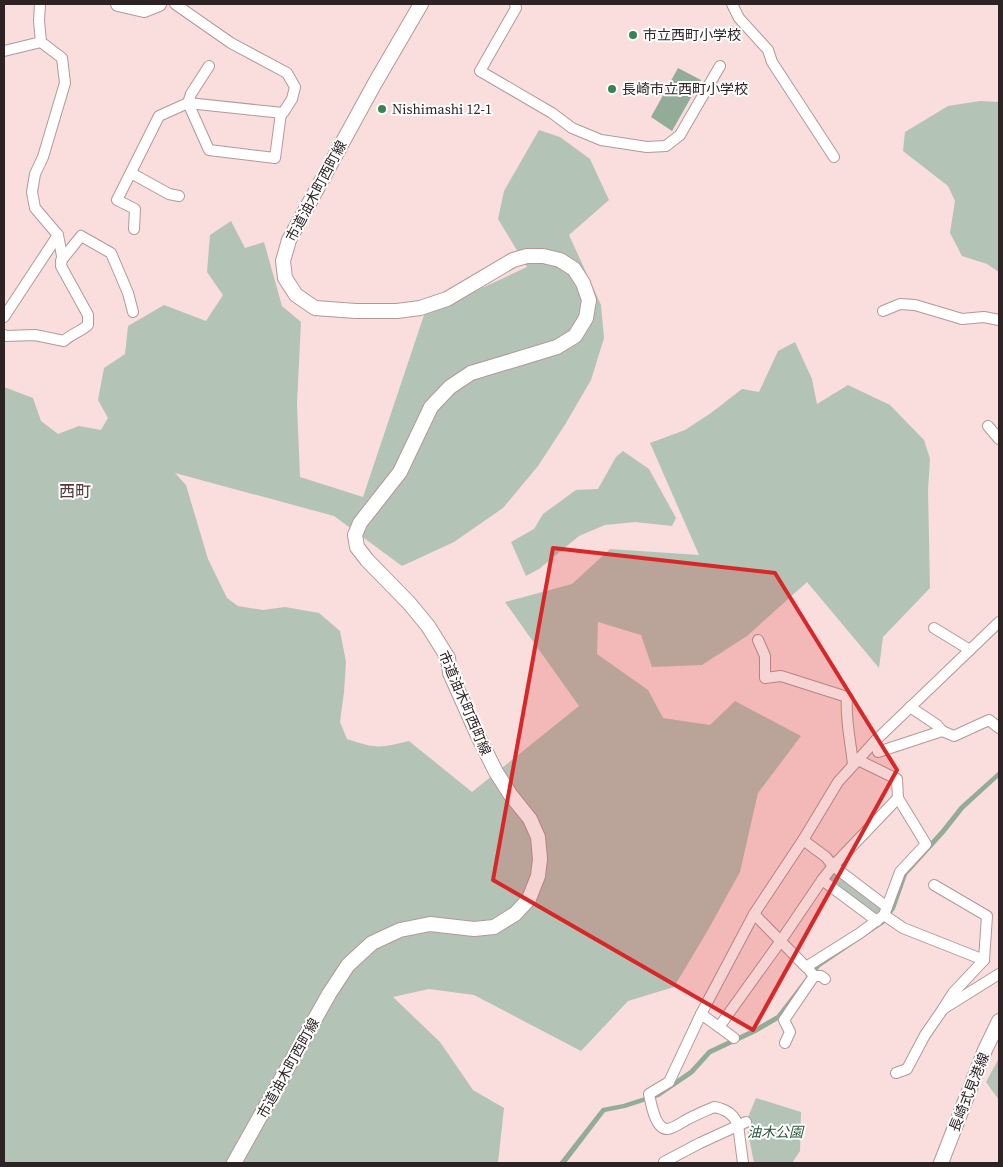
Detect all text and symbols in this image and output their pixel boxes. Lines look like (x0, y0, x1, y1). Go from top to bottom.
place label: 市立西町小学校 (643, 25, 741, 45)
marker: 市立西町小学校 (627, 29, 639, 41)
place label: 長崎市立西町小学校 (622, 79, 748, 99)
marker: 長崎市立西町小学校 (606, 83, 618, 95)
place label: Nishimashi 12-1 (392, 99, 492, 119)
marker: Nishimashi 12-1 (376, 103, 388, 115)
street label: 市道油木町西町線 (281, 137, 351, 245)
district label: 西町 (59, 480, 91, 502)
street label: 市道油木町西町線 (434, 648, 496, 758)
street label: 市道油木町西町線 (252, 1014, 324, 1122)
street label: 長崎式見港線 (944, 1049, 994, 1135)
park label: 油木公園 (747, 1122, 805, 1142)

